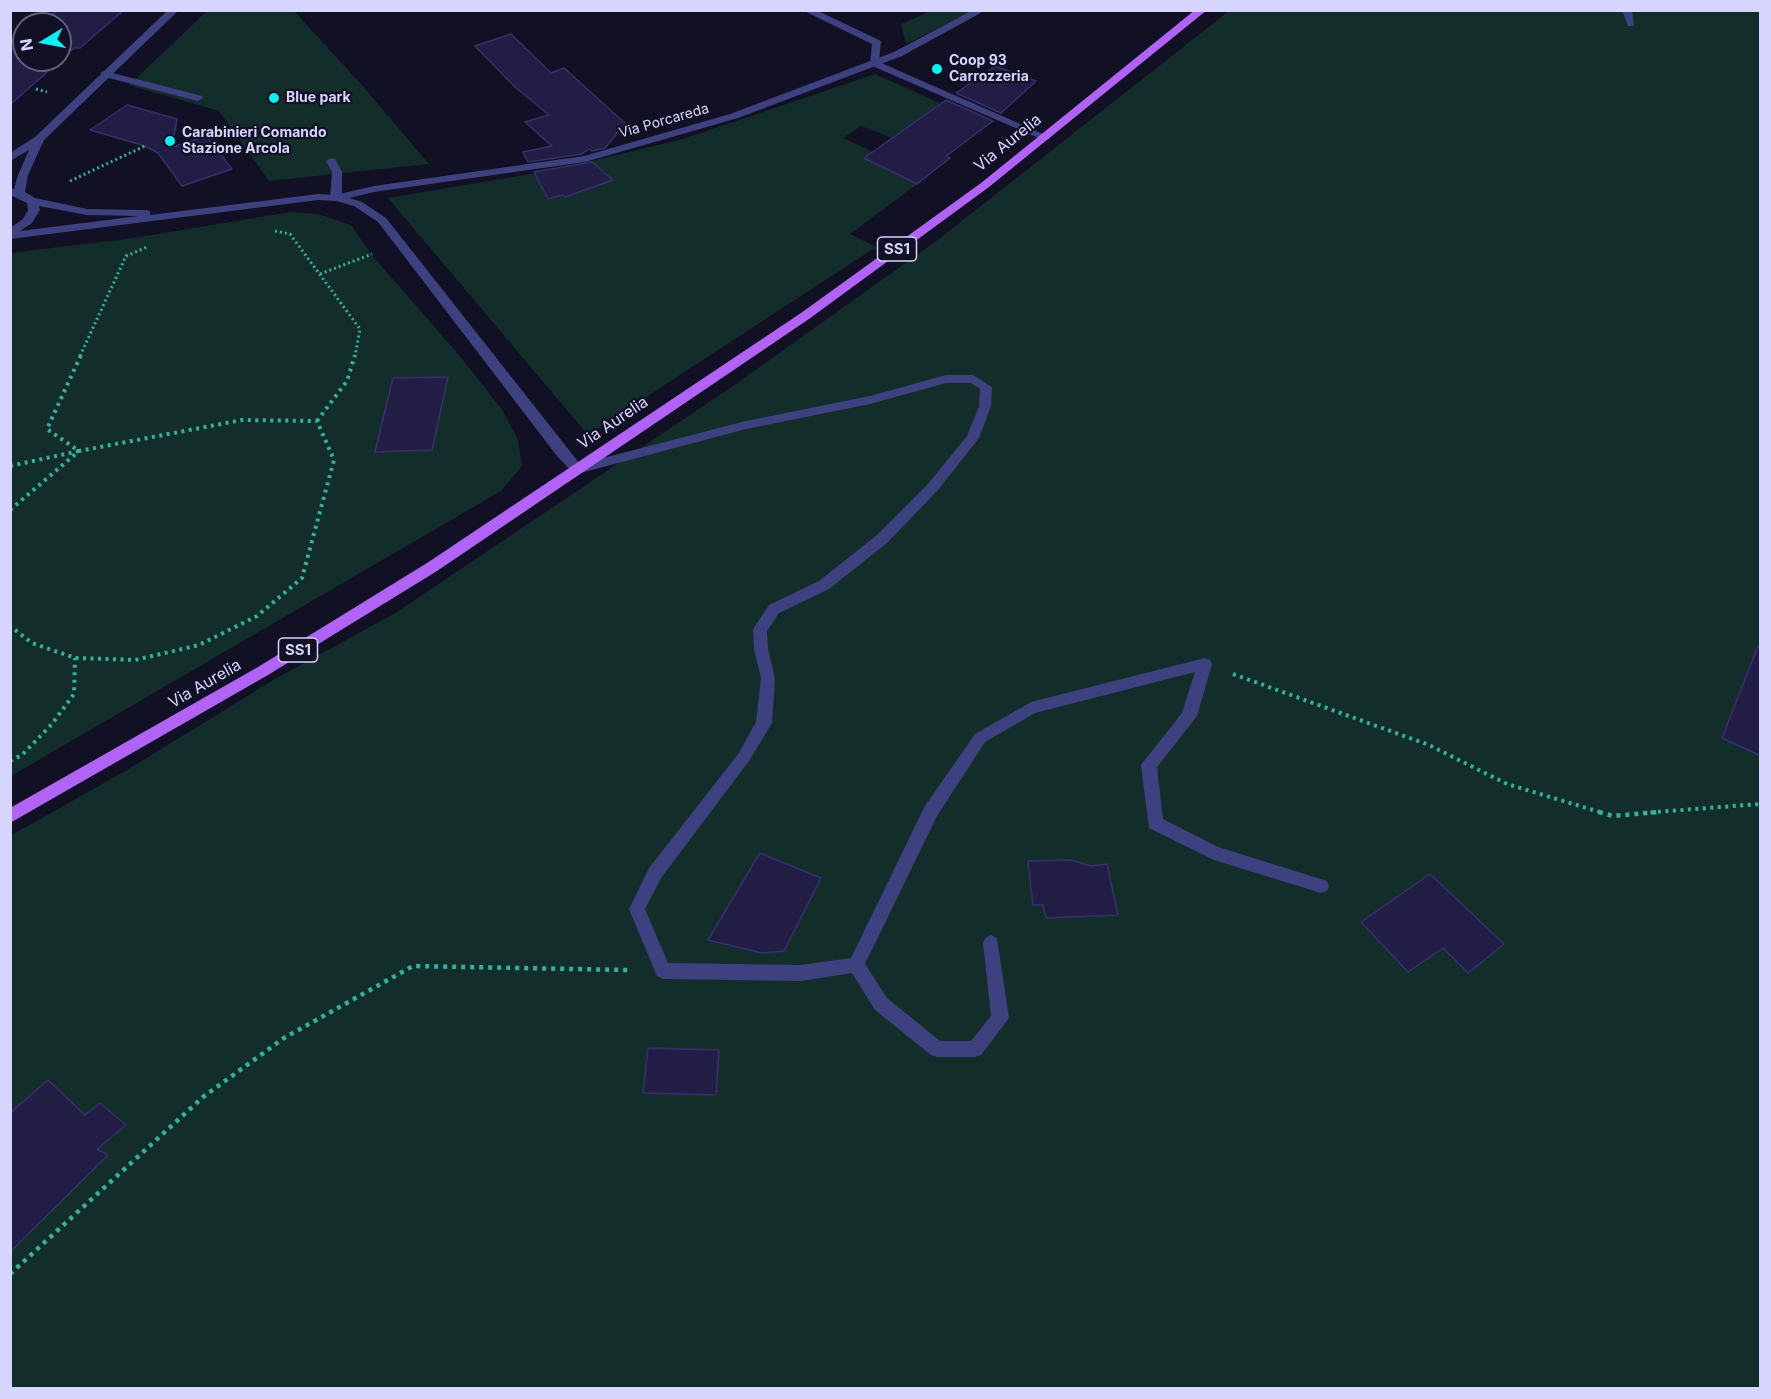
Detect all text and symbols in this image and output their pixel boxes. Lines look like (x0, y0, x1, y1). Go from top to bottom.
north arrow (12, 12, 72, 72)
text: N (15, 37, 37, 53)
place label: Coop 93 Carrozzeria (949, 53, 1029, 86)
marker: Coop 93 Carrozzeria (930, 62, 944, 76)
place label: Blue park (286, 90, 351, 106)
marker: Blue park (267, 91, 281, 105)
street label: Via Porcareda (617, 100, 711, 142)
street label: Via Aurelia (971, 110, 1045, 176)
place label: Carabinieri Comando Stazione Arcola (182, 125, 326, 158)
marker: Carabinieri Comando Stazione Arcola (163, 134, 177, 148)
road number: SS1 (878, 237, 916, 261)
street label: Via Aurelia (574, 392, 652, 454)
road number: SS1 (278, 638, 318, 662)
street label: Via Aurelia (165, 656, 245, 712)

